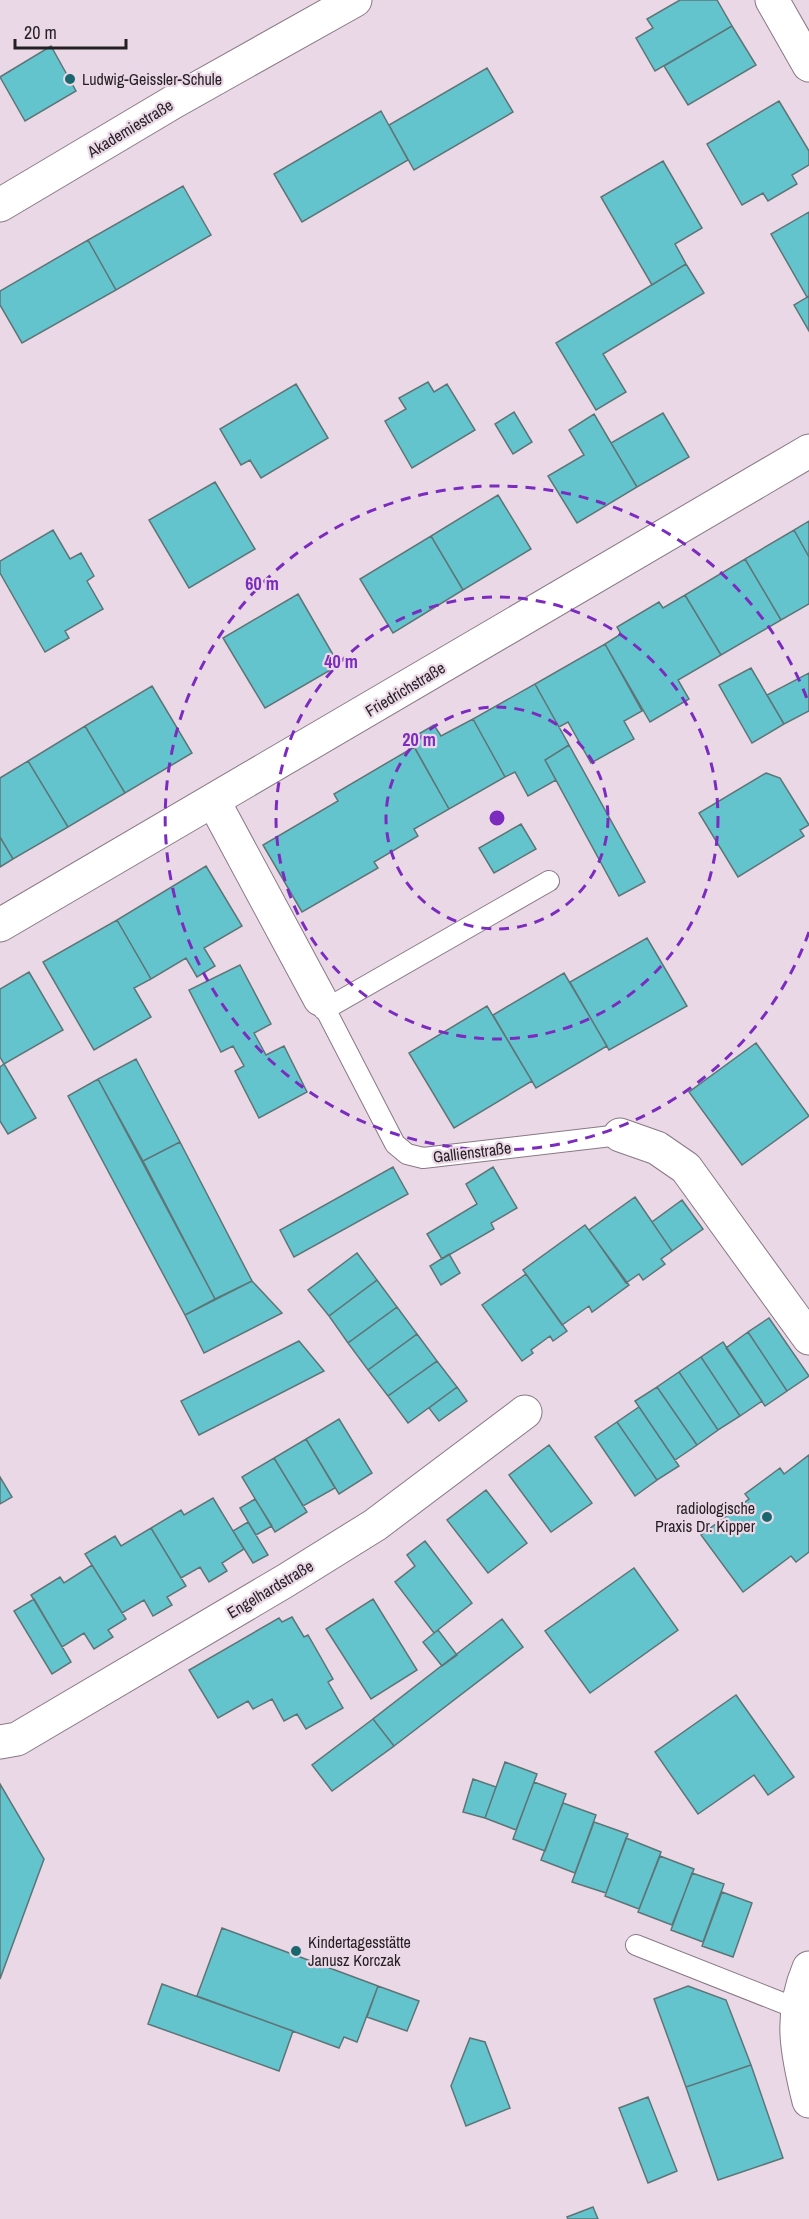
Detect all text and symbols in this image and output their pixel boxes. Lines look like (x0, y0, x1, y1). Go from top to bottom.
scale bar (15, 12, 126, 50)
text: 20 m (24, 20, 57, 45)
place label: Ludwig-Geissler-Schule (82, 68, 222, 90)
marker: Ludwig-Geissler-Schule (63, 72, 77, 86)
street label: Akademiestraße (82, 94, 177, 163)
text: 60 m (245, 571, 279, 596)
text: 40 m (324, 649, 358, 674)
street label: Friedrichstraße (361, 656, 449, 722)
text: 20 m (402, 727, 436, 752)
centre of rings (487, 808, 507, 828)
street label: Gallienstraße (432, 1136, 512, 1168)
place label: radiologische Praxis Dr. Kipper (655, 1497, 756, 1537)
marker: radiologische Praxis Dr. Kipper (760, 1510, 774, 1524)
street label: Engelhardstraße (223, 1555, 317, 1623)
place label: Kindertagesstätte Janusz Korczak (308, 1931, 411, 1971)
marker: Kindertagesstätte Janusz Korczak (289, 1944, 303, 1958)

